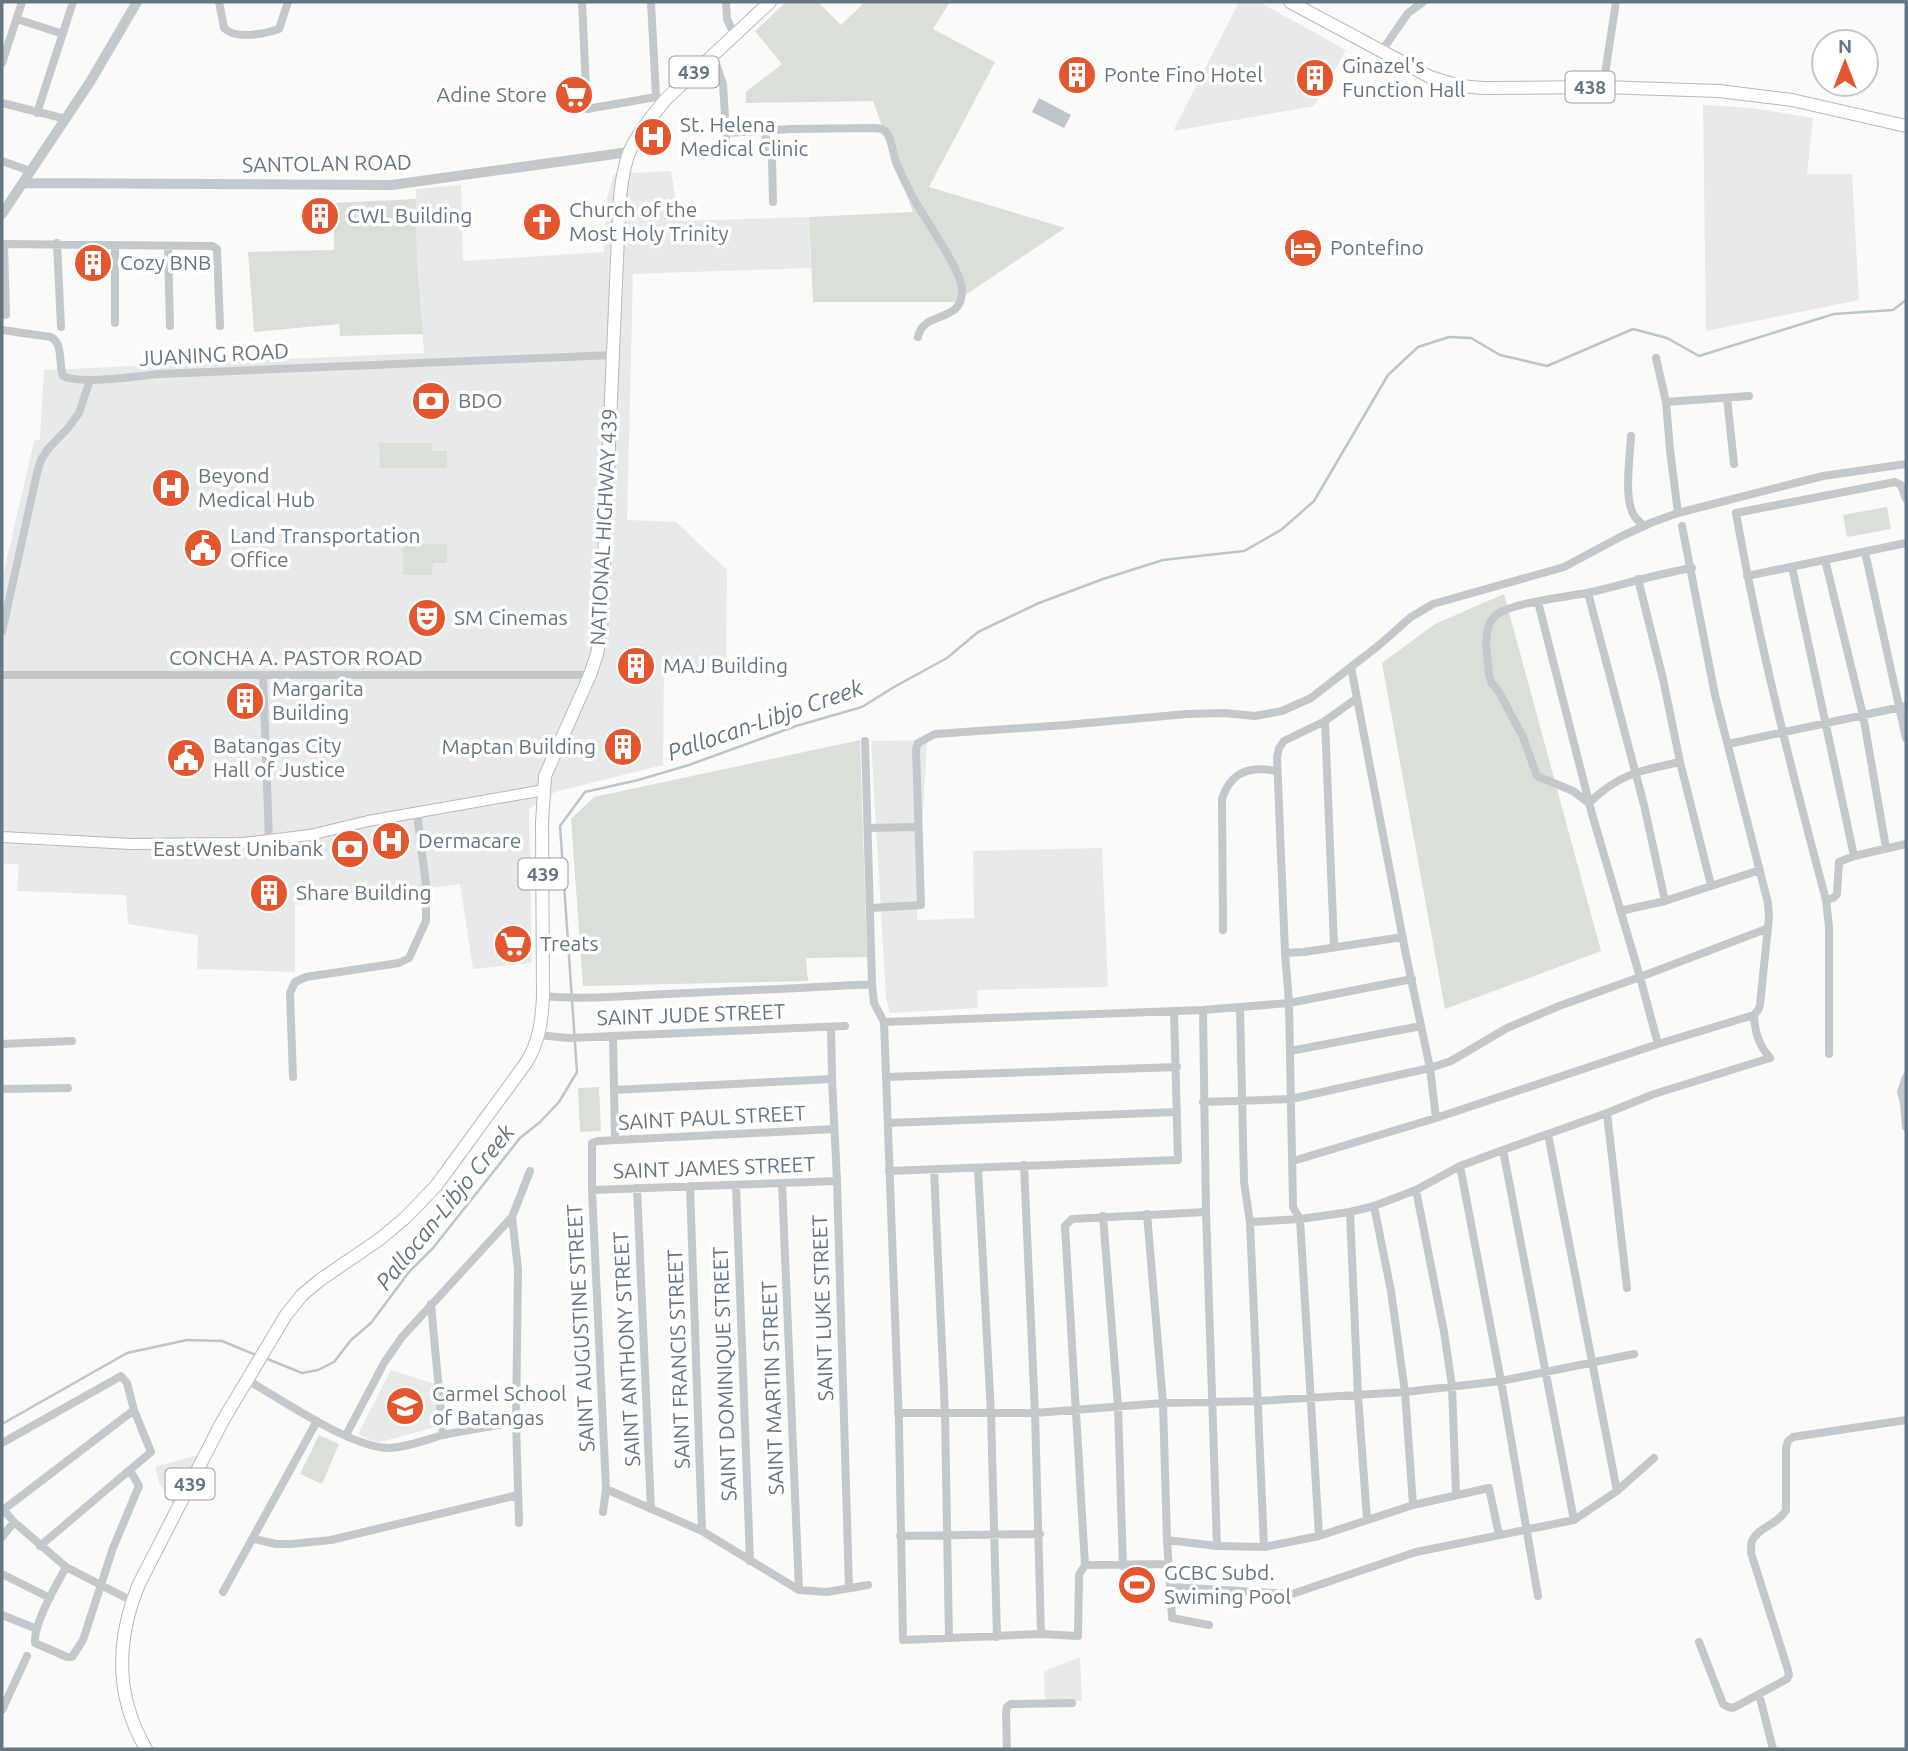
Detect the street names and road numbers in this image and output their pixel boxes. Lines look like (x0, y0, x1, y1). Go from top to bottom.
road number: 439 (670, 57, 718, 88)
road number: 438 (1566, 72, 1614, 102)
street label: SANTOLAN ROAD (242, 150, 412, 176)
street label: JUANING ROAD (138, 338, 289, 370)
street label: NATIONAL HIGHWAY 439 (585, 408, 621, 646)
street label: CONCHA A. PASTOR ROAD (169, 645, 423, 669)
road number: 439 (518, 859, 568, 890)
street label: SAINT JUDE STREET (596, 999, 786, 1029)
street label: SAINT PAUL STREET (618, 1100, 807, 1134)
street label: SAINT JAMES STREET (612, 1151, 816, 1183)
street label: SAINT AUGUSTINE STREET (562, 1203, 598, 1453)
street label: SAINT LUKE STREET (807, 1214, 837, 1402)
street label: SAINT ANTHONY STREET (608, 1230, 644, 1467)
street label: SAINT DOMINIQUE STREET (708, 1246, 740, 1502)
street label: SAINT FRANCIS STREET (662, 1248, 694, 1469)
street label: SAINT MARTIN STREET (756, 1280, 788, 1496)
road number: 439 (166, 1468, 214, 1500)

